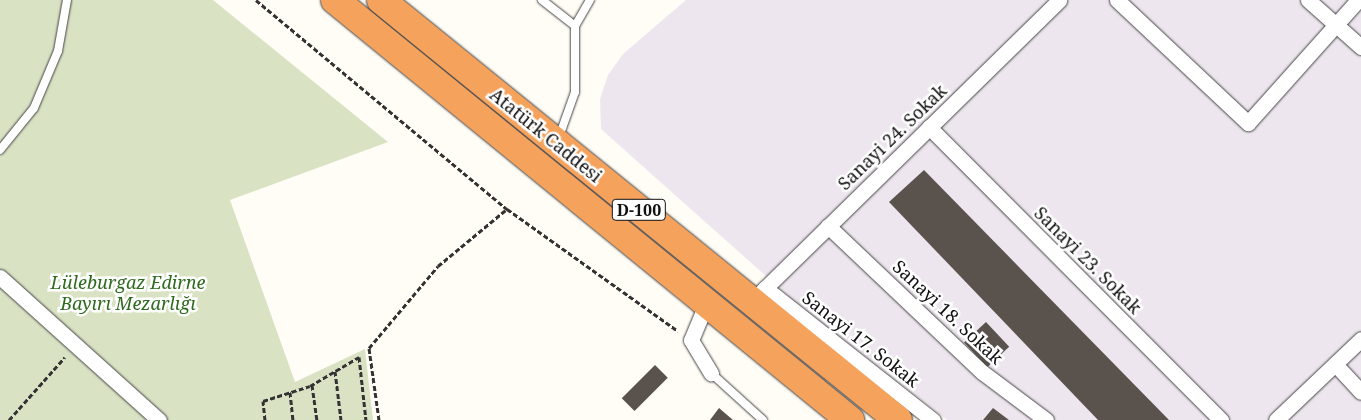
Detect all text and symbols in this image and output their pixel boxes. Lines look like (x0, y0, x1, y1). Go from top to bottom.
street label: Sanayi 24. Sokak (833, 80, 951, 194)
street label: Atatürk Caddesi (486, 83, 606, 187)
road number: D-100 (612, 196, 666, 224)
street label: Sanayi 23. Sokak (1030, 202, 1146, 318)
street label: Sanayi 18. Sokak (888, 255, 1008, 369)
park label: Lüleburgaz Edirne Bayırı Mezarlığı (51, 272, 205, 314)
street label: Sanayi 17. Sokak (798, 287, 924, 391)

